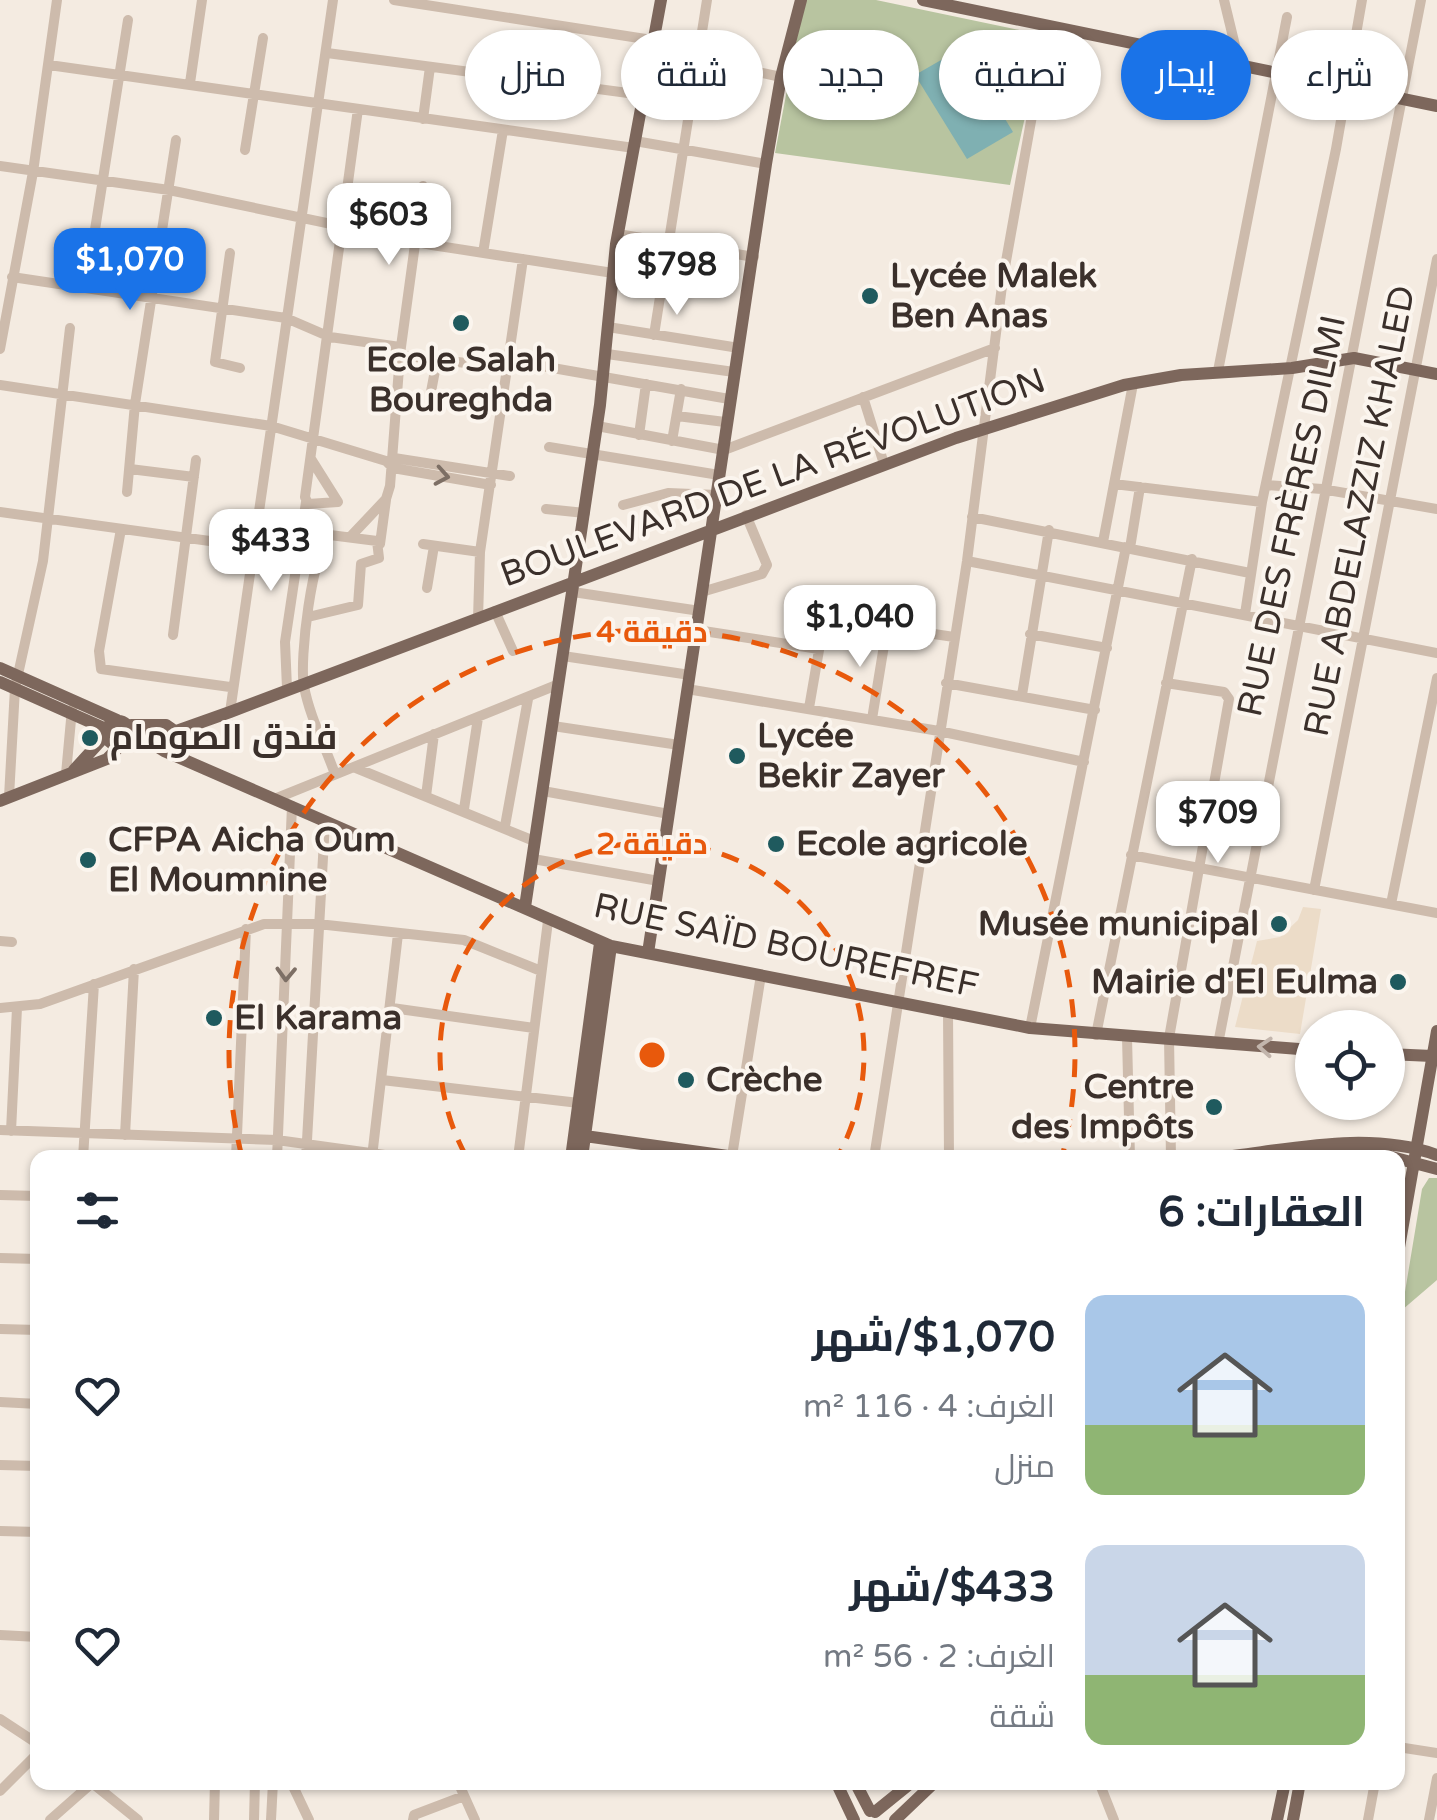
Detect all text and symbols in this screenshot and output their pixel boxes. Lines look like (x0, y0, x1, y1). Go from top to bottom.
chip: منزل (465, 30, 601, 120)
chip: شقة (621, 30, 763, 120)
chip: جديد (783, 30, 919, 120)
chip: تصفية (939, 30, 1101, 120)
chip: إيجار (1121, 30, 1251, 120)
chip: شراء (1271, 30, 1408, 120)
pin: $603 (330, 183, 448, 268)
text: $603 (349, 196, 429, 234)
pin: $1,070 (49, 228, 211, 313)
pin: $798 (618, 233, 736, 318)
text: $1,070 (76, 241, 184, 279)
text: $798 (637, 246, 717, 284)
place label: Lycée Malek Ben Anas (890, 255, 1097, 337)
street label: RUE ABDELAZZIZ KHALED (1296, 282, 1424, 740)
marker: Lycée Malek Ben Anas (859, 285, 881, 307)
marker: Ecole Salah Boureghda (450, 312, 472, 334)
street label: RUE DES FRÈRES DILMI (1229, 312, 1355, 720)
place label: Ecole Salah Boureghda (366, 339, 556, 421)
street label: BOULEVARD DE LA RÉVOLUTION (495, 360, 1051, 596)
one-way arrow (433, 465, 450, 486)
pin: $433 (212, 509, 330, 594)
text: $433 (231, 522, 311, 560)
pin: $1,040 (779, 585, 941, 670)
text: $1,040 (806, 598, 914, 636)
text: 4 دقيقة (596, 614, 708, 651)
place label: Lycée Bekir Zayer (757, 715, 945, 797)
place label: فندق الصومام (110, 717, 337, 761)
marker: فندق الصومام (79, 727, 101, 749)
marker: Lycée Bekir Zayer (726, 745, 748, 767)
pin: $709 (1159, 781, 1277, 866)
text: $709 (1178, 794, 1258, 832)
place label: CFPA Aicha Oum El Moumnine (108, 819, 396, 901)
place label: Ecole agricole (796, 823, 1027, 865)
text: 2 دقيقة (596, 826, 708, 863)
marker: Ecole agricole (765, 833, 787, 855)
marker: CFPA Aicha Oum El Moumnine (77, 849, 99, 871)
street label: RUE SAÏD BOUREFREF (590, 885, 982, 1007)
place label: Musée municipal (978, 903, 1259, 945)
marker: Musée municipal (1268, 913, 1290, 935)
place label: Mairie d'El Eulma (1091, 961, 1378, 1003)
one-way arrow (275, 966, 296, 982)
marker: Mairie d'El Eulma (1387, 971, 1409, 993)
place label: El Karama (234, 997, 402, 1039)
marker: El Karama (203, 1007, 225, 1029)
map controls (1295, 1010, 1405, 1120)
button: locate (1295, 1010, 1405, 1120)
one-way arrow (1257, 1036, 1273, 1058)
centre of rings (634, 1037, 670, 1073)
place label: Crèche (706, 1059, 823, 1101)
place label: Centre des Impôts (1011, 1066, 1194, 1148)
marker: Crèche (675, 1069, 697, 1091)
marker: Centre des Impôts (1203, 1096, 1225, 1118)
icon: filters (70, 1183, 125, 1238)
text: العقارات: 6 (1158, 1187, 1365, 1238)
text: $1,070/شهر (812, 1312, 1055, 1363)
icon: home (1165, 1335, 1285, 1455)
icon: heart (70, 1368, 125, 1423)
text: الغرف: 4 · 116 m² (803, 1388, 1055, 1426)
text: منزل (994, 1448, 1055, 1486)
text: $433/شهر (849, 1562, 1055, 1613)
icon: home (1165, 1585, 1285, 1705)
icon: heart (70, 1618, 125, 1673)
text: الغرف: 2 · 56 m² (823, 1638, 1055, 1676)
text: شقة (990, 1698, 1055, 1736)

